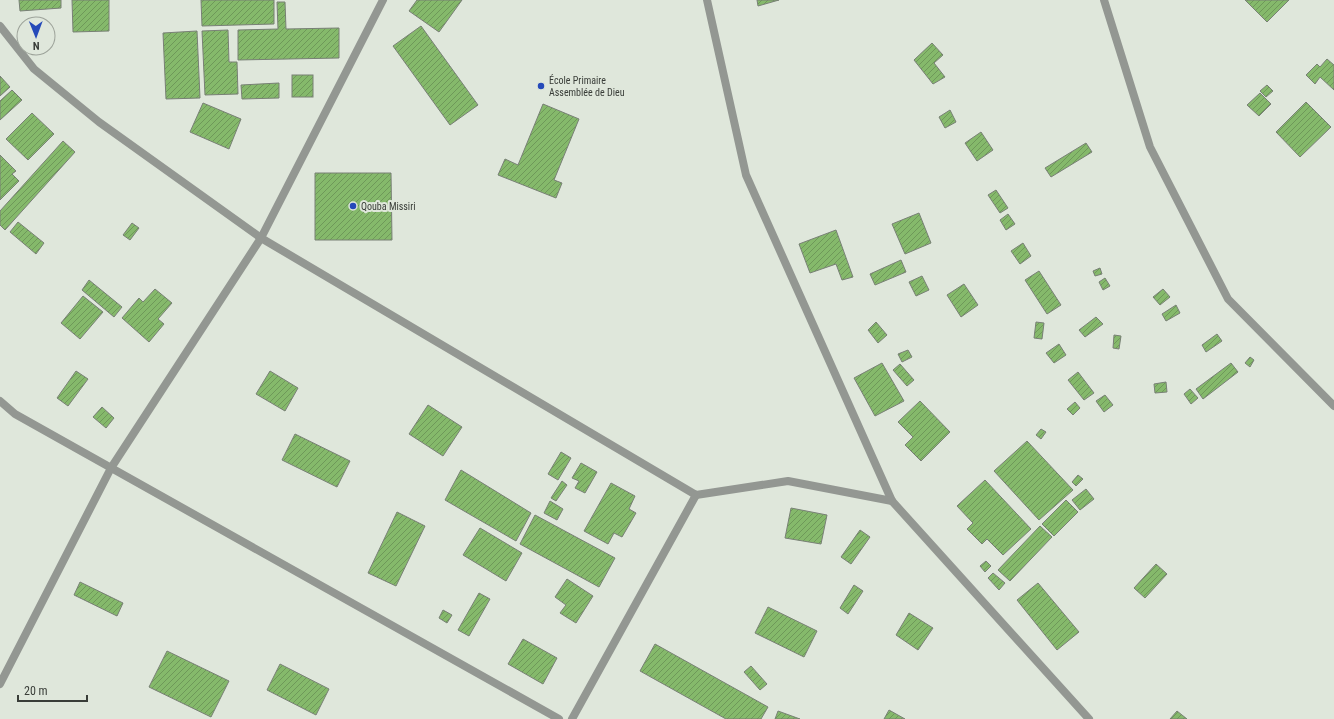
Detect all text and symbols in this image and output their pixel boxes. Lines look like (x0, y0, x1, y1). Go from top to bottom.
north arrow (16, 16, 56, 56)
text: N (32, 39, 40, 52)
place label: École Primaire Assemblée de Dieu (549, 74, 625, 98)
marker: École Primaire Assemblée de Dieu (536, 81, 546, 91)
marker: Qouba Missiri (348, 201, 358, 211)
place label: Qouba Missiri (361, 201, 416, 212)
scale bar (18, 677, 87, 703)
text: 20 m (24, 684, 48, 698)

